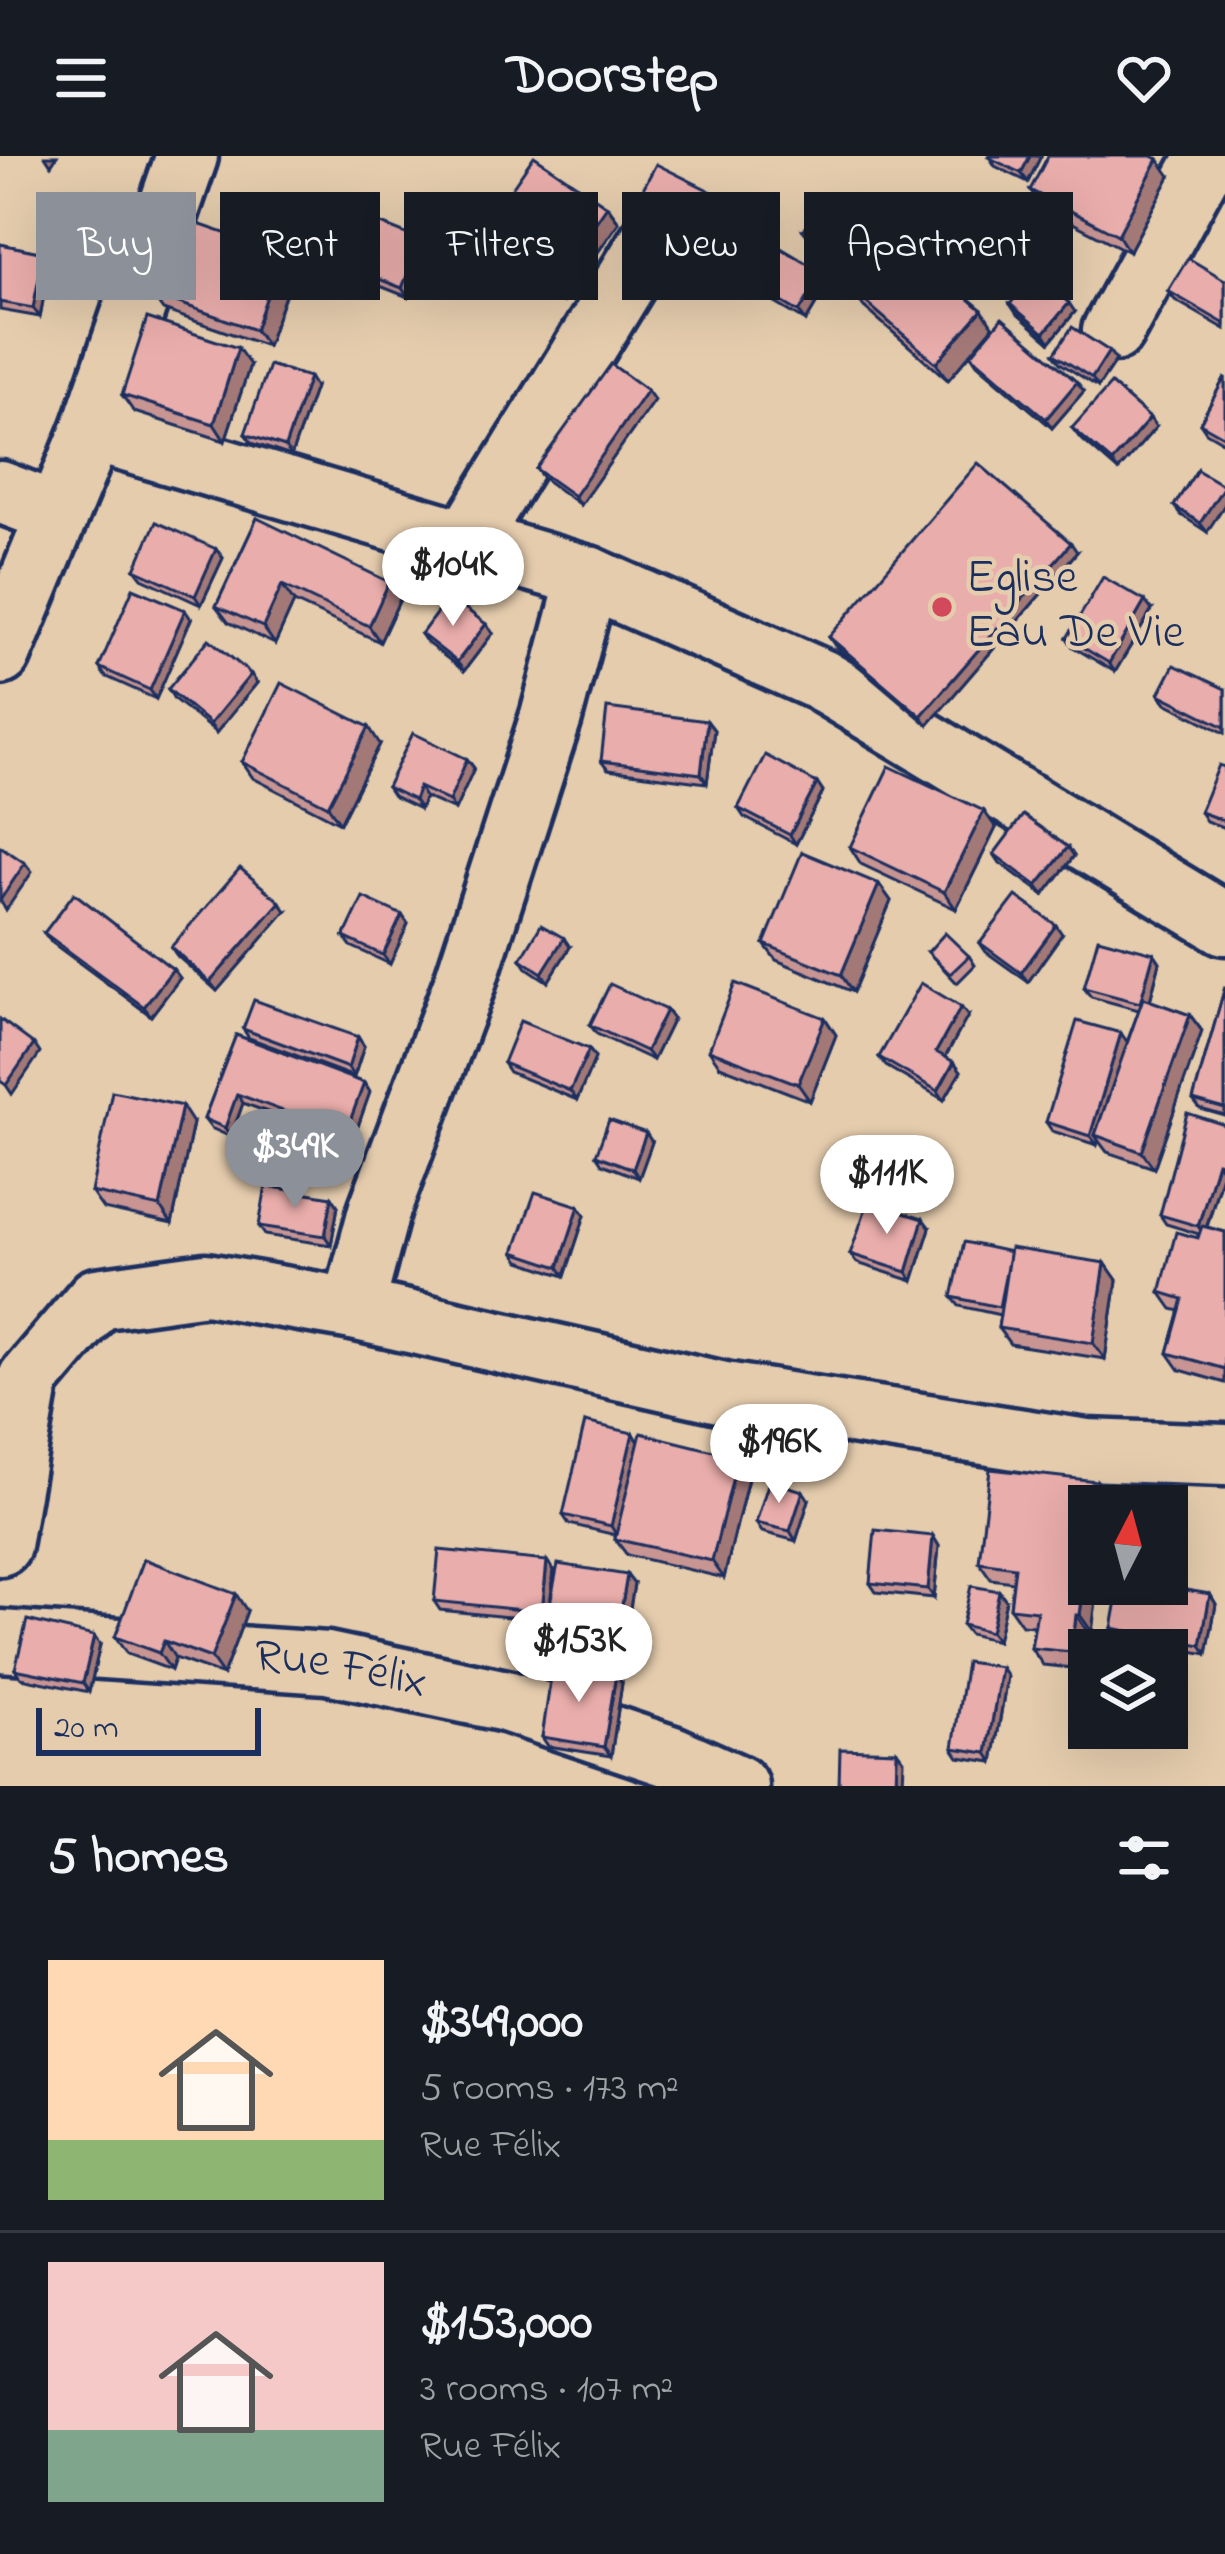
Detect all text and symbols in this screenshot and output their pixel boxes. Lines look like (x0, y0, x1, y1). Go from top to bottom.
text: Doorstep (507, 39, 718, 117)
icon: menu (48, 45, 114, 111)
icon: heart (1111, 45, 1177, 111)
chip: Buy (36, 192, 196, 300)
chip: Rent (220, 192, 380, 300)
chip: Filters (404, 192, 598, 300)
chip: New (622, 192, 780, 300)
chip: Apartment (804, 192, 1073, 300)
pin: $104K (369, 527, 537, 629)
text: $104K (409, 537, 497, 594)
place label: Eglise Eau De Vie (966, 544, 1185, 669)
marker: Eglise Eau De Vie (929, 594, 955, 620)
pin: $349K (211, 1109, 379, 1211)
text: $349K (252, 1119, 338, 1176)
pin: $111K (803, 1135, 971, 1237)
text: $111K (847, 1145, 927, 1202)
pin: $196K (695, 1404, 863, 1506)
text: $196K (737, 1414, 821, 1471)
north arrow (1068, 1485, 1188, 1605)
map controls (1068, 1485, 1188, 1749)
pin: $153K (495, 1603, 663, 1705)
text: $153K (532, 1613, 626, 1670)
street label: Rue Félix (252, 1623, 433, 1718)
button: layers (1068, 1629, 1188, 1749)
scale bar (36, 1702, 261, 1755)
text: 20 m (54, 1705, 119, 1753)
text: 5 homes (48, 1821, 229, 1896)
icon: filters (1111, 1825, 1177, 1891)
text: $349,000 (420, 1986, 583, 2061)
icon: home (144, 2008, 288, 2152)
text: 5 rooms · 173 m² (420, 2061, 679, 2118)
text: Rue Félix (420, 2118, 561, 2175)
text: $153,000 (420, 2287, 592, 2362)
icon: home (144, 2310, 288, 2454)
text: 3 rooms · 107 m² (420, 2362, 673, 2419)
text: Rue Félix (420, 2419, 561, 2476)

